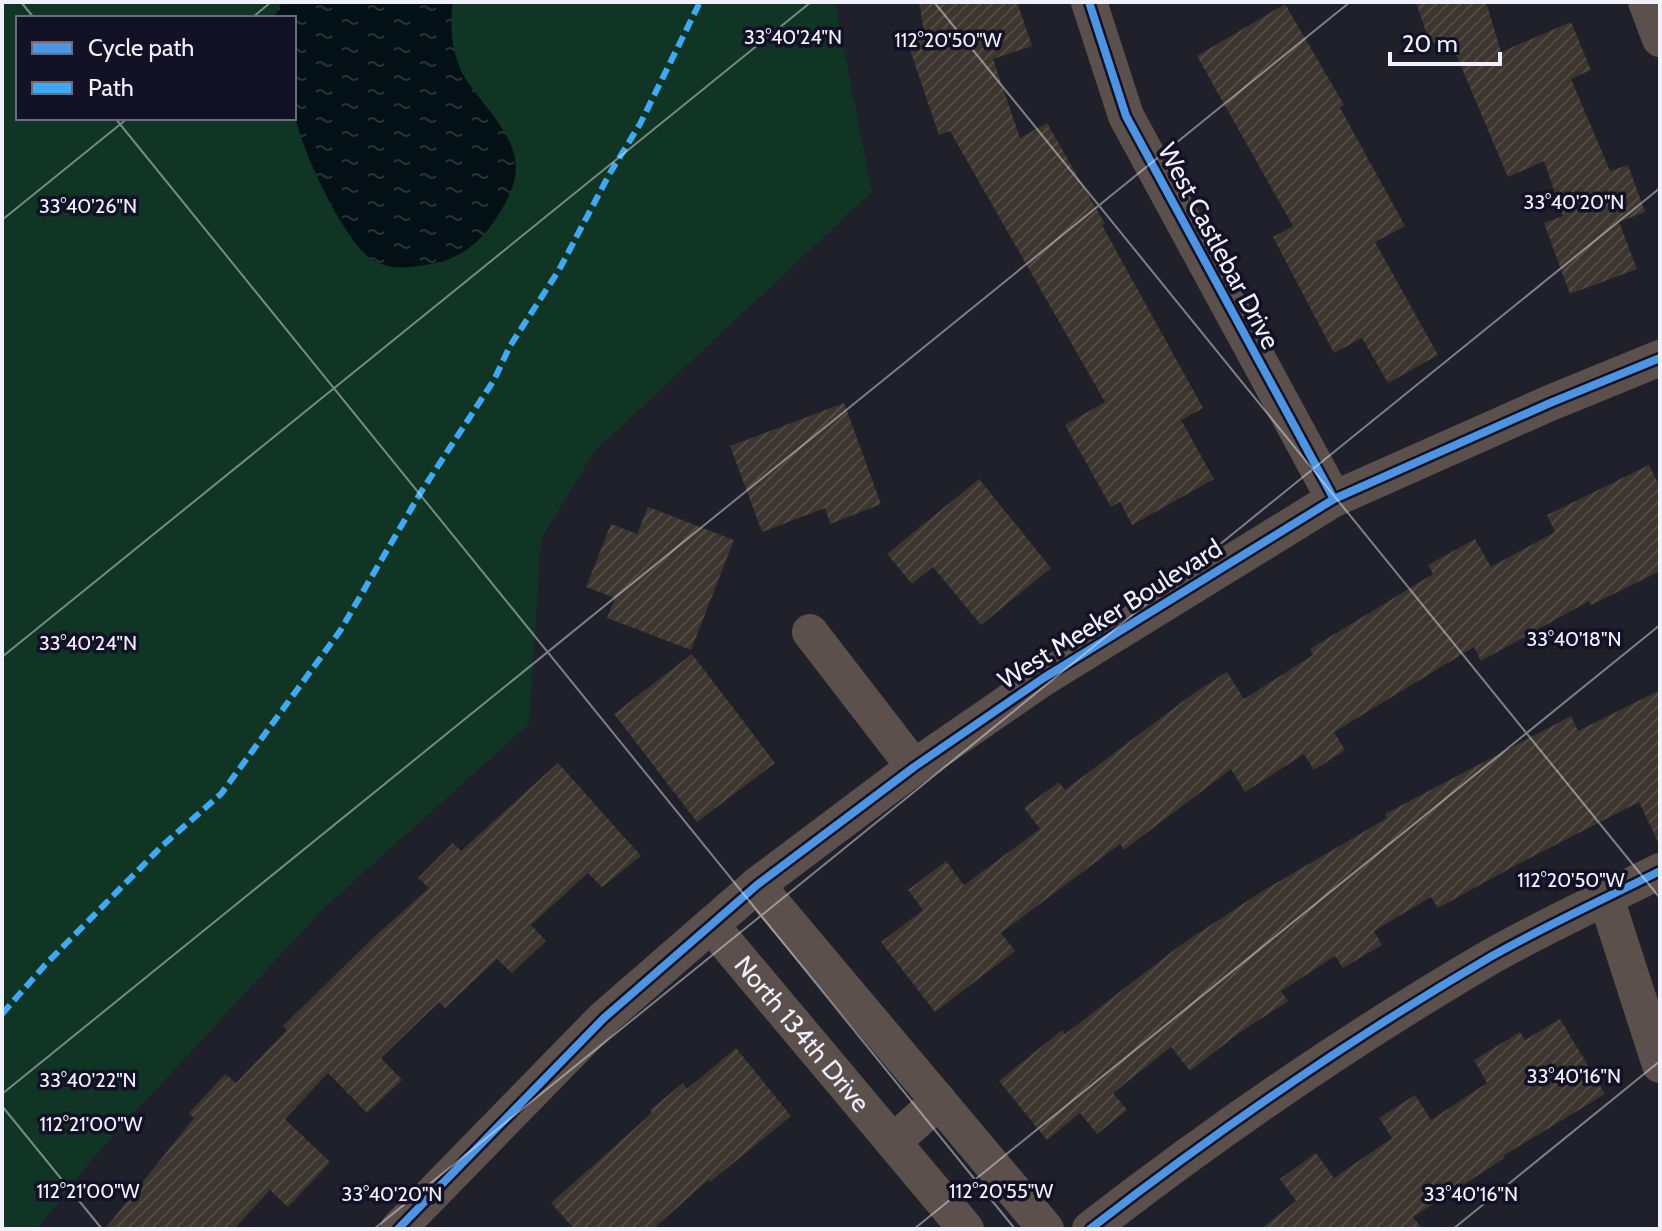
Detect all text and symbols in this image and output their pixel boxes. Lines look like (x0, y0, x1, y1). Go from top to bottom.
legend (16, 16, 296, 120)
scale bar (1390, 16, 1500, 66)
text: 33°40'24"N (744, 25, 842, 49)
text: 112°20'50"W (894, 28, 1002, 52)
text: 20 m (1402, 29, 1458, 58)
text: Cycle path (88, 33, 194, 62)
text: Path (88, 73, 134, 102)
street label: West Castlebar Drive (1151, 137, 1287, 355)
text: 33°40'20"N (1524, 190, 1624, 214)
text: 33°40'26"N (39, 194, 137, 218)
street label: West Meeker Boulevard (992, 532, 1228, 696)
text: 33°40'18"N (1526, 627, 1622, 651)
text: 33°40'24"N (39, 631, 137, 655)
text: 112°20'50"W (1517, 868, 1625, 892)
street label: North 134th Drive (728, 949, 877, 1118)
text: 33°40'16"N (1527, 1064, 1621, 1088)
text: 33°40'22"N (39, 1068, 137, 1092)
text: 112°21'00"W (39, 1112, 143, 1136)
text: 112°21'00"W (36, 1179, 140, 1203)
text: 112°20'55"W (949, 1179, 1053, 1203)
text: 33°40'20"N (342, 1182, 442, 1206)
text: 33°40'16"N (1424, 1182, 1518, 1206)

